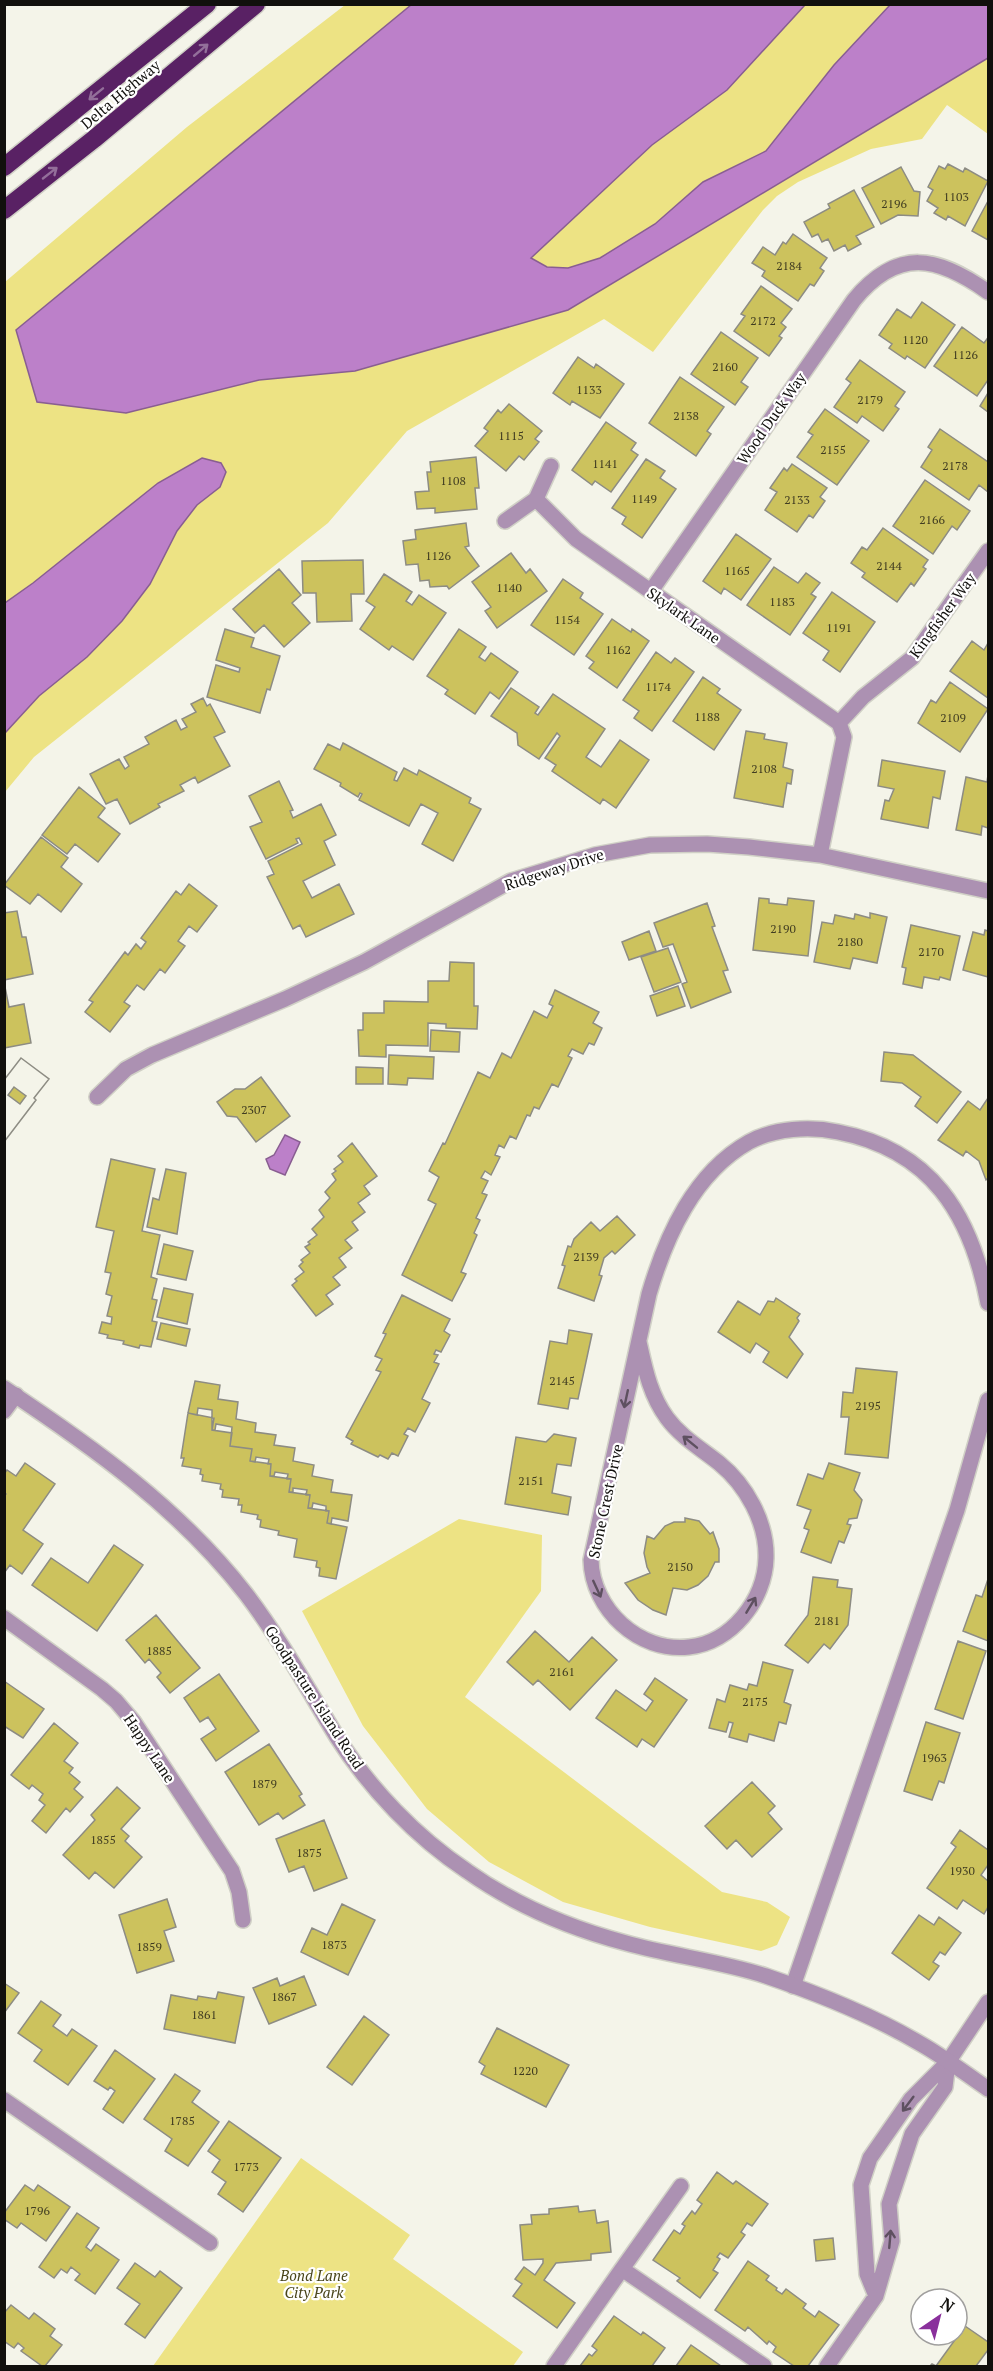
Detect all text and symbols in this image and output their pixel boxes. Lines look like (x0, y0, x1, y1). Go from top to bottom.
one-way arrow (193, 43, 208, 57)
street label: Delta Highway (76, 55, 164, 133)
one-way arrow (88, 87, 104, 100)
one-way arrow (42, 167, 58, 180)
house number: 1103 (943, 189, 969, 204)
house number: 2196 (881, 196, 907, 211)
house number: 2184 (776, 258, 802, 273)
house number: 2172 (750, 313, 776, 328)
house number: 1120 (902, 332, 928, 347)
house number: 1126 (952, 347, 978, 362)
house number: 2160 (712, 359, 738, 374)
street label: Wood Duck Way (732, 368, 810, 468)
house number: 1133 (576, 382, 602, 397)
house number: 2179 (857, 392, 883, 407)
house number: 2138 (673, 408, 699, 423)
house number: 1115 (498, 428, 524, 443)
house number: 2155 (820, 442, 846, 457)
house number: 1141 (592, 456, 618, 471)
house number: 2178 (942, 458, 968, 473)
house number: 1108 (440, 473, 466, 488)
house number: 1149 (631, 491, 657, 506)
house number: 2133 (784, 492, 810, 507)
house number: 2166 (919, 512, 945, 527)
house number: 1126 (425, 548, 451, 563)
house number: 2144 (876, 558, 902, 573)
house number: 1165 (724, 563, 750, 578)
street label: Kingfisher Way (904, 568, 980, 662)
house number: 1140 (496, 580, 522, 595)
street label: Skylark Lane (644, 582, 724, 648)
house number: 1183 (769, 594, 795, 609)
house number: 1154 (554, 612, 580, 627)
house number: 1191 (826, 620, 852, 635)
house number: 1162 (605, 642, 631, 657)
house number: 1174 (645, 679, 671, 694)
house number: 1188 (694, 709, 720, 724)
house number: 2109 (940, 710, 966, 725)
house number: 2108 (751, 761, 777, 776)
street label: Ridgeway Drive (502, 844, 606, 894)
house number: 2190 (770, 921, 796, 936)
house number: 2180 (837, 934, 863, 949)
house number: 2170 (918, 944, 944, 959)
house number: 2307 (241, 1102, 267, 1117)
house number: 2139 (573, 1249, 599, 1264)
house number: 2145 (549, 1373, 575, 1388)
one-way arrow (620, 1389, 632, 1408)
house number: 2195 (855, 1398, 881, 1413)
one-way arrow (682, 1435, 698, 1448)
street label: Stone Crest Drive (583, 1442, 627, 1560)
house number: 2151 (518, 1473, 544, 1488)
house number: 2150 (667, 1559, 693, 1574)
one-way arrow (592, 1579, 603, 1597)
one-way arrow (745, 1597, 757, 1614)
house number: 2181 (814, 1613, 840, 1628)
street label: Goodpasture Island Road (261, 1621, 369, 1773)
house number: 1885 (146, 1643, 172, 1658)
house number: 2161 (549, 1664, 575, 1679)
house number: 2175 (742, 1694, 768, 1709)
street label: Happy Lane (120, 1710, 180, 1786)
house number: 1963 (921, 1750, 947, 1765)
house number: 1879 (251, 1776, 277, 1791)
house number: 1855 (90, 1832, 116, 1847)
house number: 1875 (296, 1845, 322, 1860)
house number: 1930 (949, 1863, 975, 1878)
house number: 1873 (321, 1937, 347, 1952)
house number: 1859 (136, 1939, 162, 1954)
house number: 1867 (271, 1989, 297, 2004)
house number: 1861 (191, 2007, 217, 2022)
house number: 1220 (512, 2063, 538, 2078)
one-way arrow (902, 2096, 914, 2112)
house number: 1785 (169, 2113, 195, 2128)
house number: 1773 (233, 2159, 259, 2174)
house number: 1796 (24, 2203, 50, 2218)
one-way arrow (885, 2230, 896, 2250)
park label: Bond Lane City Park (279, 2265, 348, 2302)
north arrow (909, 2287, 969, 2347)
text: N (936, 2292, 959, 2317)

